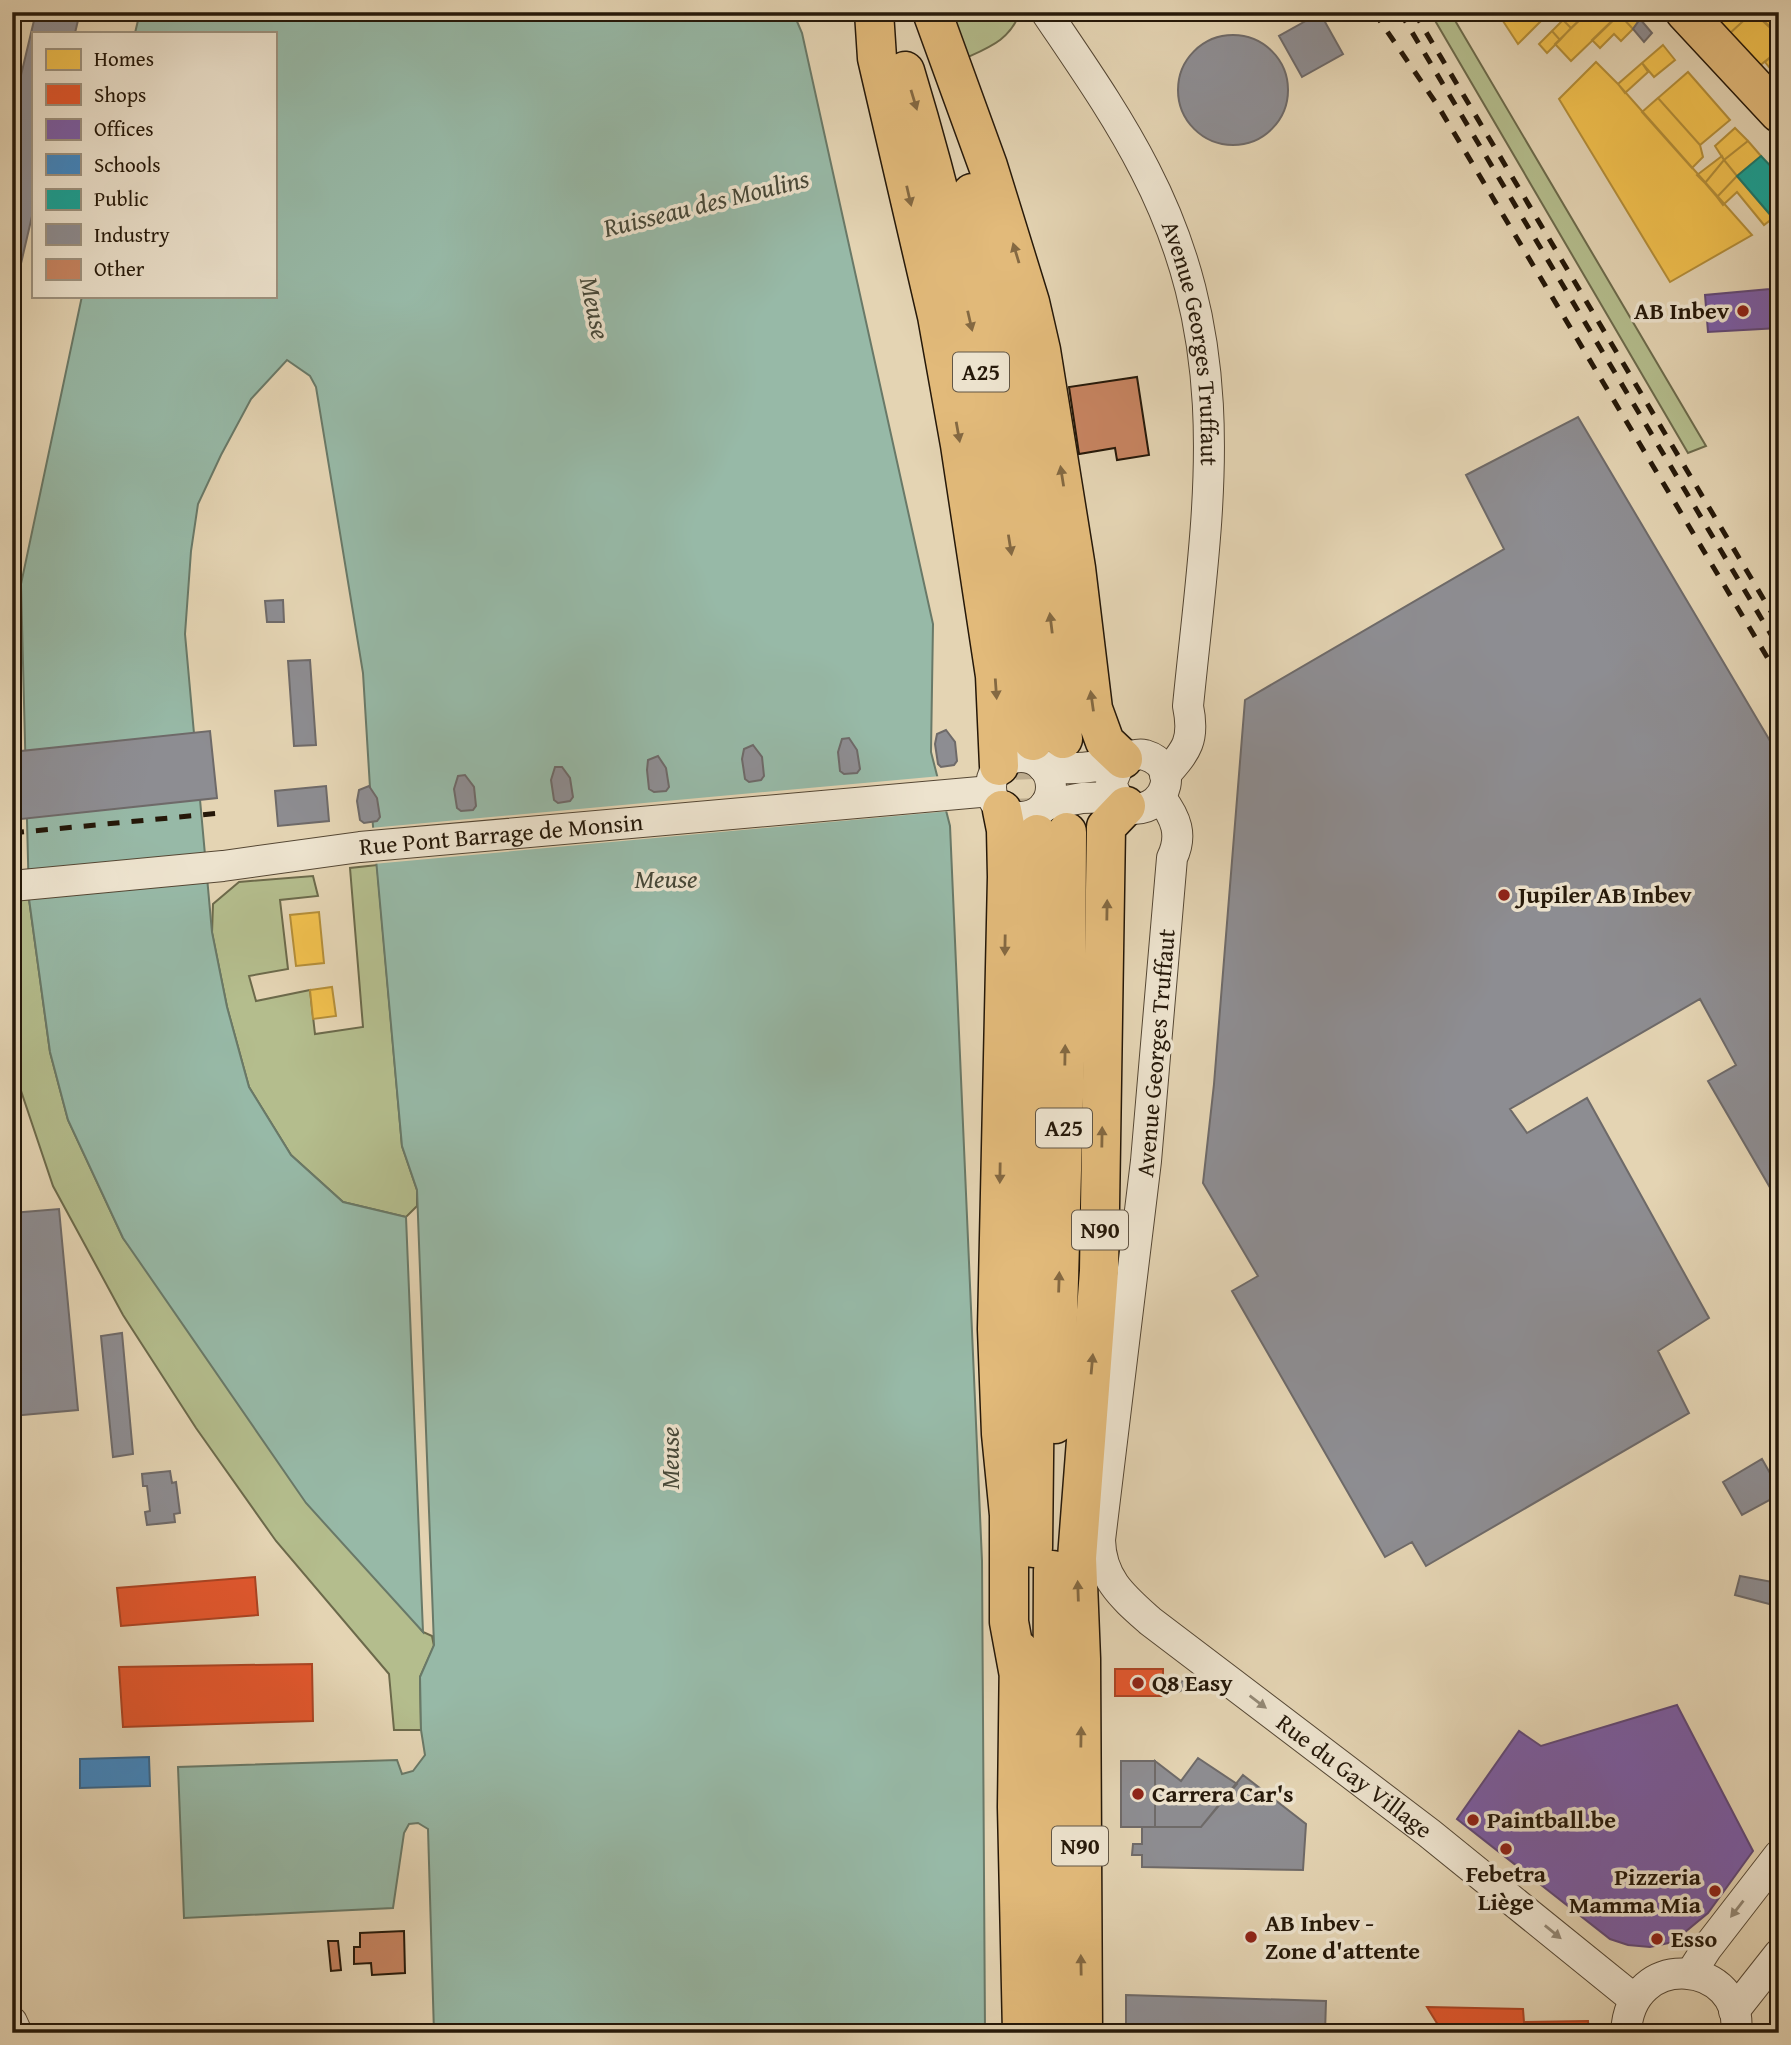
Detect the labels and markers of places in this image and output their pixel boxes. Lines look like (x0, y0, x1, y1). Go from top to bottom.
place label: AB Inbev (1634, 293, 1730, 328)
marker: AB Inbev (1735, 303, 1751, 319)
place label: Jupiler AB Inbev (1514, 877, 1692, 912)
marker: Jupiler AB Inbev (1496, 887, 1512, 903)
place label: Q8 Easy (1152, 1665, 1233, 1700)
marker: Q8 Easy (1130, 1675, 1146, 1691)
place label: Carrera Car's (1152, 1776, 1294, 1811)
marker: Carrera Car's (1130, 1786, 1146, 1802)
place label: Paintball.be (1487, 1802, 1616, 1837)
marker: Paintball.be (1465, 1812, 1481, 1828)
marker: Febetra Liège (1498, 1841, 1514, 1857)
place label: Febetra Liège (1466, 1856, 1547, 1919)
place label: Pizzeria Mamma Mia (1569, 1859, 1702, 1922)
marker: Pizzeria Mamma Mia (1707, 1883, 1723, 1899)
place label: AB Inbev - Zone d'attente (1265, 1905, 1420, 1968)
place label: Esso (1671, 1921, 1717, 1956)
marker: AB Inbev - Zone d'attente (1243, 1929, 1259, 1945)
marker: Esso (1649, 1931, 1665, 1947)

